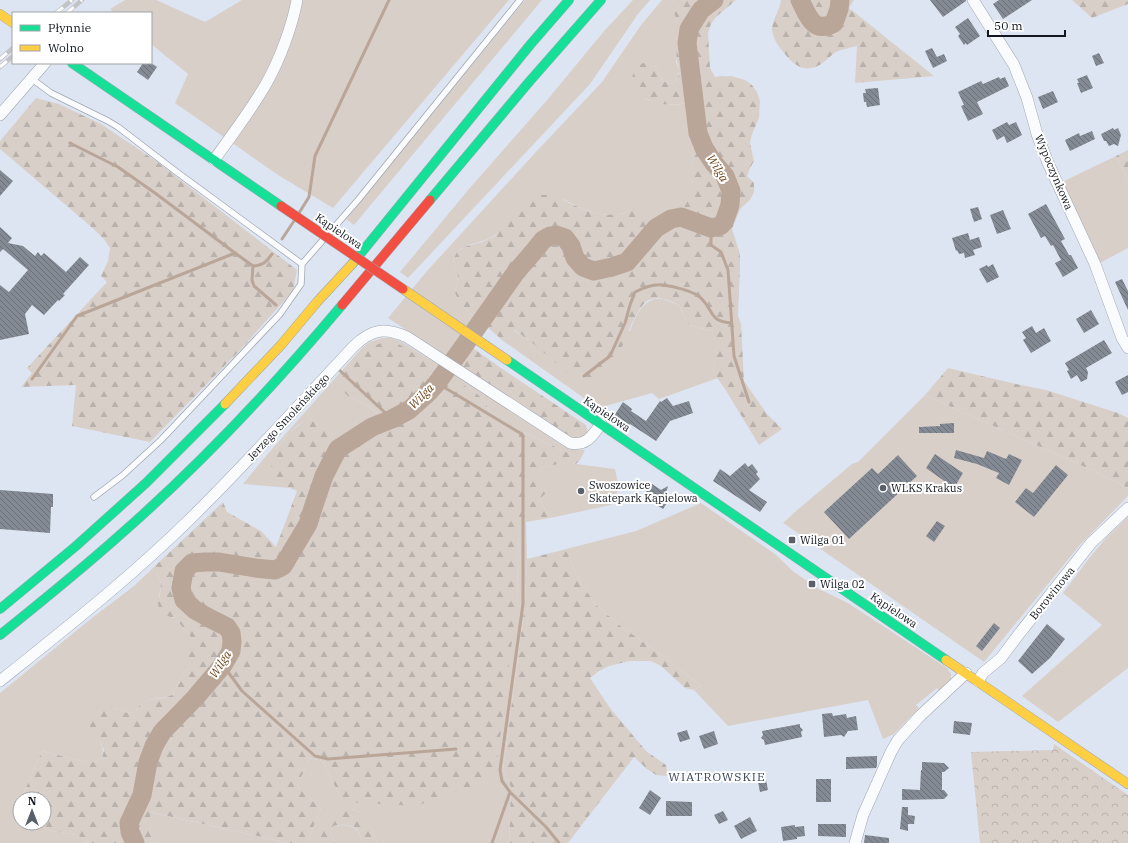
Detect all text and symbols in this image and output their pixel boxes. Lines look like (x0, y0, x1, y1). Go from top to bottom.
legend (12, 12, 152, 64)
scale bar (988, 12, 1065, 38)
text: 50 m (994, 18, 1023, 33)
text: Płynnie (48, 20, 91, 35)
text: Wolno (48, 40, 84, 55)
street label: Wypoczynkowa (1032, 132, 1076, 212)
water label: Wilga (704, 151, 732, 185)
street label: Kąpielowa (313, 210, 365, 252)
street label: Jerzego Smoleńskiego (244, 370, 332, 464)
water label: Wilga (405, 380, 437, 412)
street label: Kąpielowa (581, 393, 633, 435)
place label: Swoszowice Skatepark Kąpielowa (589, 478, 698, 505)
place label: WLKS Krakus (891, 481, 962, 495)
marker: WLKS Krakus (878, 483, 888, 493)
marker: Swoszowice Skatepark Kąpielowa (576, 486, 586, 496)
place label: Wilga 01 (800, 533, 845, 547)
marker: Wilga 01 (787, 535, 797, 545)
street label: Borowinowa (1026, 564, 1078, 622)
place label: Wilga 02 (820, 577, 865, 591)
marker: Wilga 02 (807, 579, 817, 589)
street label: Kąpielowa (868, 589, 920, 631)
water label: Wilga (206, 647, 235, 681)
district label: WIATROWSKIE (668, 769, 766, 784)
north arrow (12, 791, 52, 831)
text: N (28, 794, 37, 808)

